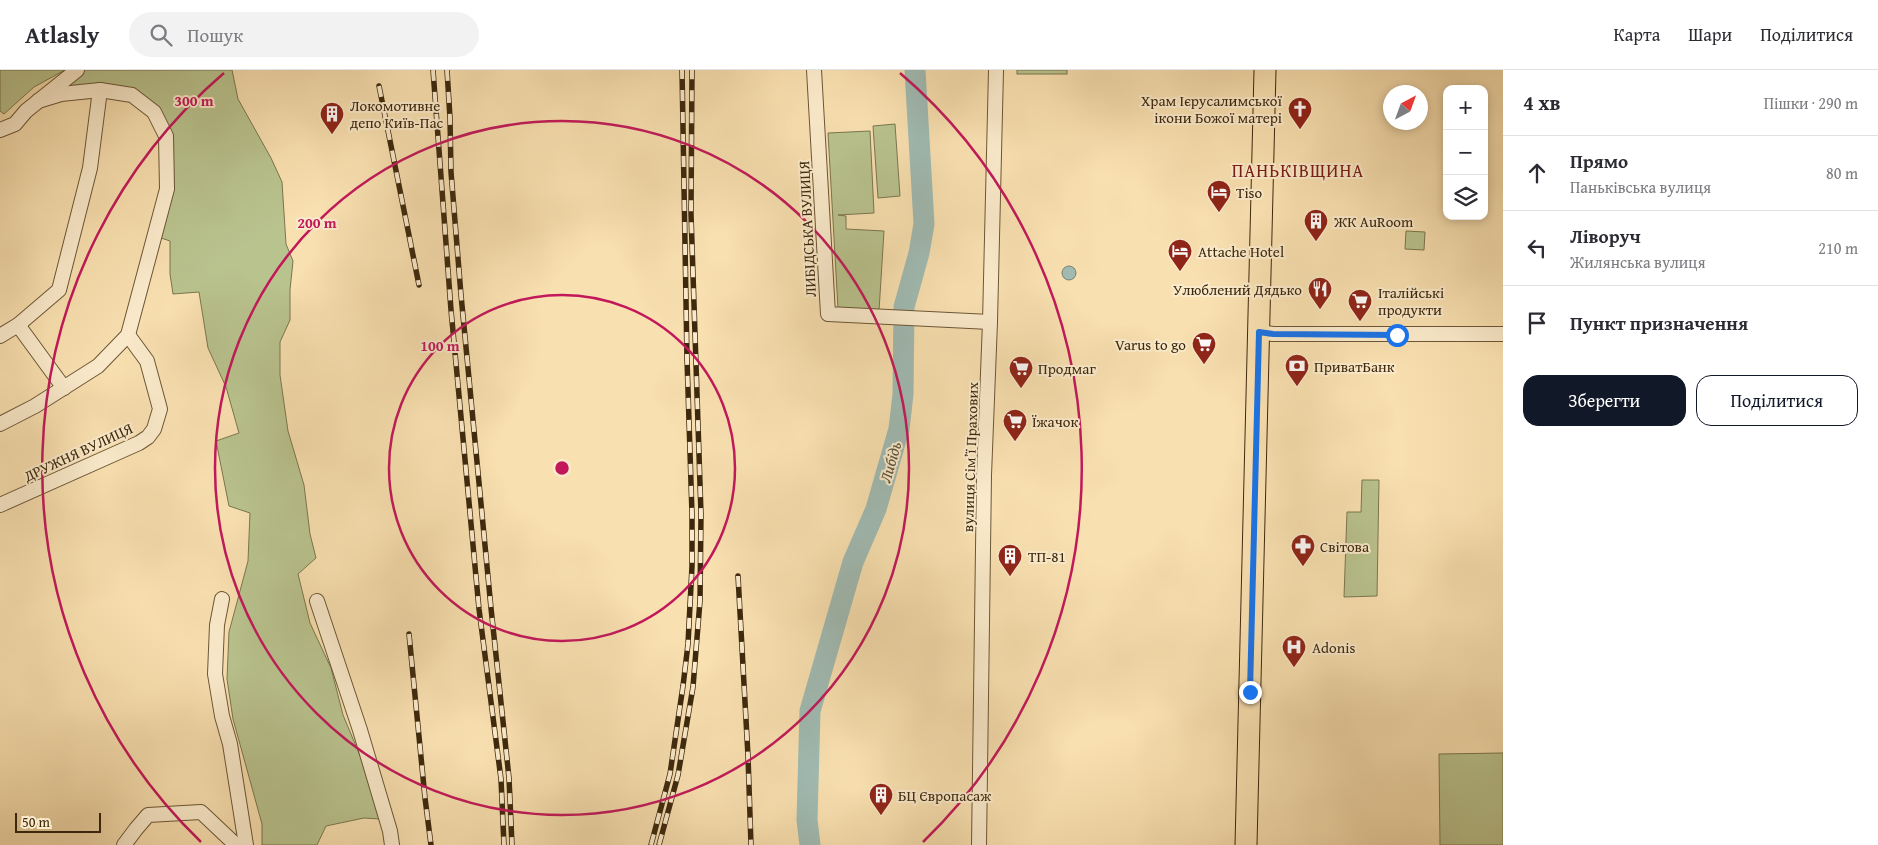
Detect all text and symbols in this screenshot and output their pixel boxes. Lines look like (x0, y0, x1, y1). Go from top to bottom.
search box (129, 12, 479, 57)
text: Atlasly (25, 17, 99, 52)
icon: search (147, 21, 175, 49)
text: Пошук (187, 21, 243, 49)
text: Карта (1614, 21, 1660, 48)
text: Шари (1688, 21, 1732, 48)
text: Поділитися (1760, 21, 1853, 48)
north arrow (1383, 85, 1428, 130)
map controls (1443, 85, 1488, 220)
button: + (1443, 85, 1488, 130)
text: 4 хв (1523, 87, 1561, 118)
text: 300 m (174, 90, 214, 111)
place label: Храм Ієрусалимської ікони Божої матері (1141, 90, 1282, 128)
text: Пішки · 290 m (1764, 91, 1858, 115)
place label: Локомотивне депо Київ-Пас (350, 95, 444, 133)
church icon: Храм Ієрусалимської ікони Божої матері (1287, 96, 1313, 130)
building icon: Локомотивне депо Київ-Пас (319, 101, 345, 135)
button: − (1443, 130, 1488, 175)
text: Прямо (1570, 147, 1628, 175)
district label: ПАНЬКІВЩИНА (1232, 157, 1364, 184)
icon: ahead (1523, 159, 1551, 187)
street label: ЛИБІДСЬКА ВУЛИЦЯ (793, 160, 821, 298)
text: 80 m (1826, 161, 1858, 185)
button: layers (1443, 175, 1488, 220)
text: Паньківська вулиця (1570, 175, 1711, 199)
hotel icon: Tiso (1206, 179, 1232, 213)
place label: Tiso (1236, 182, 1263, 203)
building icon: ЖК AuRoom (1303, 208, 1329, 242)
place label: ЖК AuRoom (1333, 211, 1414, 232)
text: 200 m (297, 212, 337, 233)
text: Ліворуч (1570, 222, 1641, 250)
icon: left (1523, 234, 1551, 262)
text: 210 m (1818, 236, 1858, 260)
hotel icon: Attache Hotel (1167, 238, 1193, 272)
place label: Attache Hotel (1198, 241, 1284, 262)
text: Жилянська вулиця (1570, 250, 1706, 274)
restaurant icon: Улюблений Дядько (1307, 276, 1333, 310)
place label: Улюблений Дядько (1173, 279, 1302, 300)
place label: Італійські продукти (1378, 282, 1444, 320)
supermarket icon: Італійські продукти (1347, 288, 1373, 322)
icon: arrive (1523, 309, 1551, 337)
text: Пункт призначення (1570, 309, 1748, 337)
route start (1386, 324, 1409, 347)
supermarket icon: Varus to go (1191, 331, 1217, 365)
place label: Varus to go (1115, 334, 1186, 355)
text: 100 m (420, 335, 460, 356)
bank icon: ПриватБанк (1284, 353, 1310, 387)
supermarket icon: Продмаг (1008, 355, 1034, 389)
place label: ПриватБанк (1314, 356, 1395, 377)
place label: Продмаг (1038, 358, 1096, 379)
button: Зберегти (1523, 375, 1686, 426)
button: Поділитися (1696, 375, 1858, 426)
street label: вулиця Сімʼї Прахових (957, 381, 983, 532)
supermarket icon: Їжачок (1002, 408, 1028, 442)
place label: Їжачок (1031, 411, 1078, 432)
street label: ДРУЖНЯ ВУЛИЦЯ (19, 417, 136, 487)
water label: Либідь (873, 438, 907, 485)
centre of rings (553, 459, 571, 477)
pharmacy icon: Світова (1290, 533, 1316, 567)
place label: Світова (1320, 536, 1370, 557)
building icon: ТП-81 (997, 543, 1023, 577)
place label: ТП-81 (1028, 546, 1066, 567)
hospital icon: Adonis (1281, 634, 1307, 668)
place label: Adonis (1312, 637, 1355, 658)
route end (1239, 681, 1262, 704)
building icon: БЦ Європасаж (868, 782, 894, 816)
place label: БЦ Європасаж (898, 785, 991, 806)
scale bar (15, 810, 101, 833)
text: 50 m (22, 812, 50, 832)

